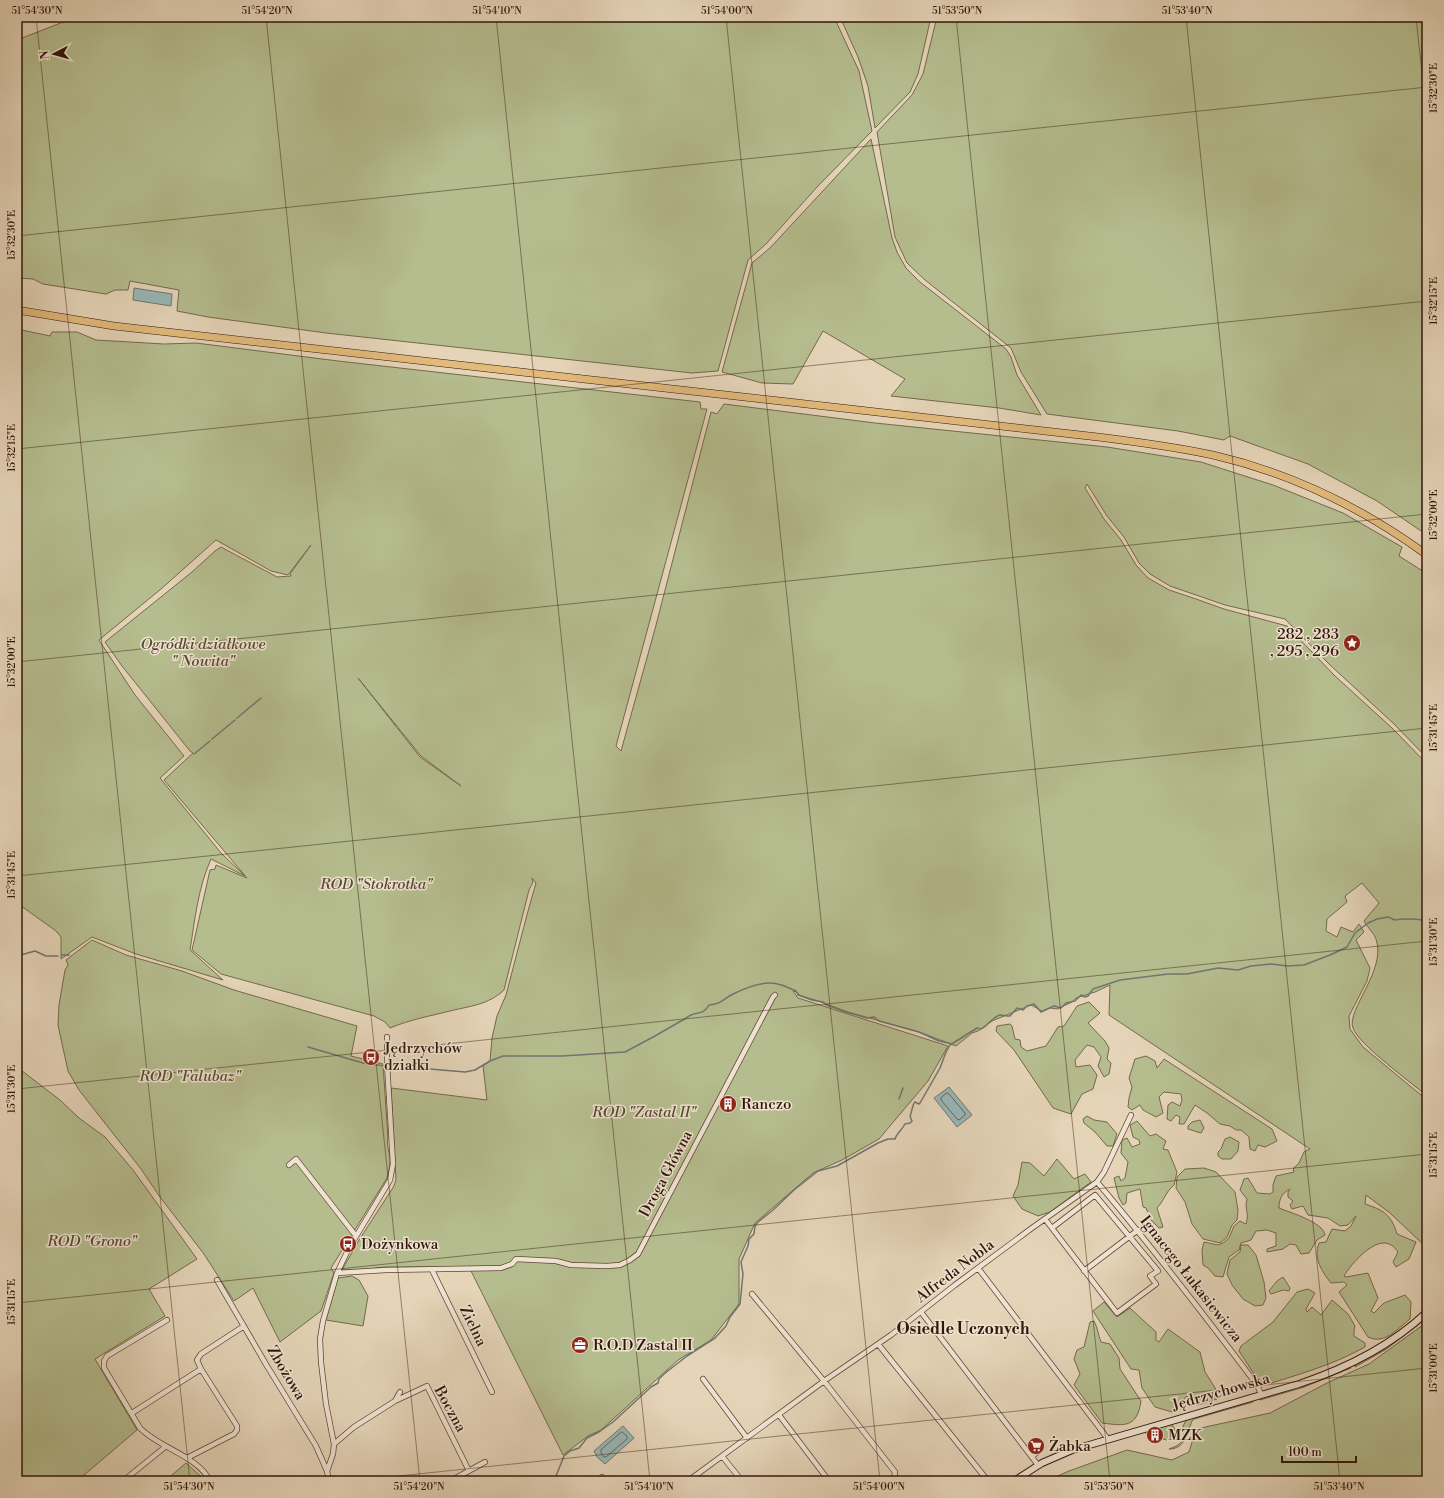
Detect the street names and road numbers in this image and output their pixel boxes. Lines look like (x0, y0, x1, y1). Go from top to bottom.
street label: Droga Główna (635, 1127, 697, 1221)
street label: Ignacego Łukasiewicza (1136, 1212, 1247, 1346)
street label: Alfreda Nobla (911, 1235, 998, 1307)
street label: Zielna (455, 1302, 491, 1350)
street label: Zbożowa (262, 1342, 310, 1404)
street label: Jędrzychowska (1169, 1369, 1272, 1415)
street label: Boczna (429, 1382, 471, 1436)

